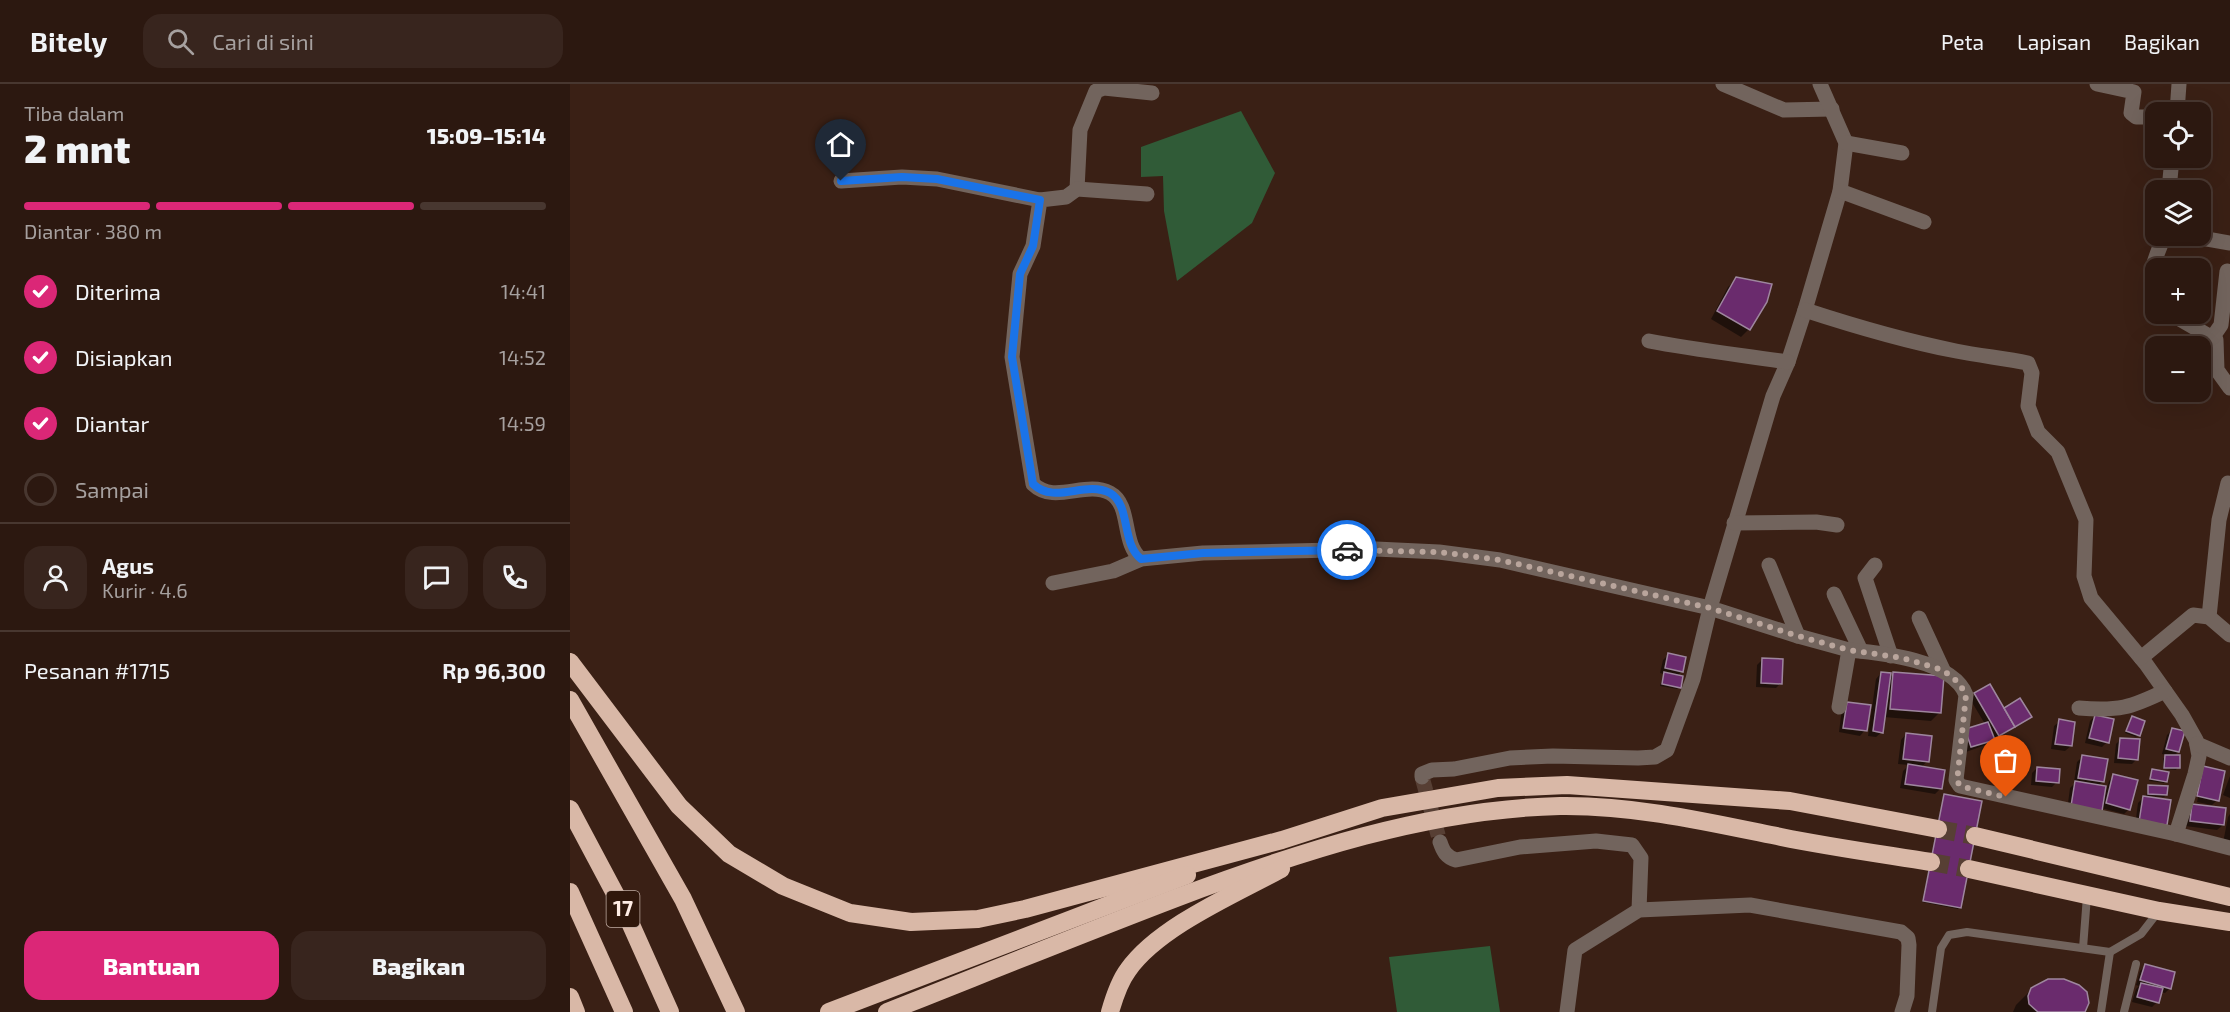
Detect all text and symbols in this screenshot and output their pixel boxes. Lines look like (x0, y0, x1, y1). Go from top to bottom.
search box (143, 14, 563, 68)
text: Bitely (30, 24, 107, 58)
icon: search (164, 25, 197, 58)
text: Cari di sini (212, 28, 314, 54)
text: Peta (1941, 29, 1984, 54)
text: Lapisan (2017, 29, 2091, 54)
text: Bagikan (2124, 29, 2200, 54)
text: Tiba dalam (24, 101, 124, 125)
map controls (2145, 102, 2211, 402)
button: locate (2145, 102, 2211, 168)
pin (815, 119, 866, 181)
text: 15:09–15:14 (427, 122, 546, 148)
text: 2 mnt (24, 124, 130, 171)
icon: home (824, 128, 857, 161)
button: layers (2145, 180, 2211, 246)
text: Diantar · 380 m (24, 219, 162, 243)
button: + (2145, 258, 2211, 324)
icon: check (24, 275, 57, 308)
text: Diterima (75, 278, 161, 304)
text: 14:41 (501, 279, 546, 303)
button: − (2145, 336, 2211, 402)
icon: check (24, 341, 57, 374)
text: Disiapkan (75, 344, 173, 370)
text: 14:52 (499, 345, 546, 369)
icon: check (24, 407, 57, 440)
text: Diantar (75, 410, 149, 436)
text: 14:59 (499, 411, 546, 435)
text: Sampai (75, 476, 149, 502)
courier (1317, 520, 1377, 580)
icon: car (1331, 534, 1364, 567)
button: person (24, 546, 87, 609)
button: chat (405, 546, 468, 609)
button: phone (483, 546, 546, 609)
text: Agus (102, 552, 154, 578)
text: Kurir · 4.6 (102, 578, 188, 602)
text: Pesanan #1715 (24, 657, 170, 683)
text: Rp 96,300 (442, 657, 546, 683)
pin (1980, 735, 2031, 797)
icon: bag (1989, 744, 2022, 777)
road number: 17 (606, 891, 640, 927)
button: Bantuan (24, 931, 279, 1000)
button: Bagikan (291, 931, 546, 1000)

